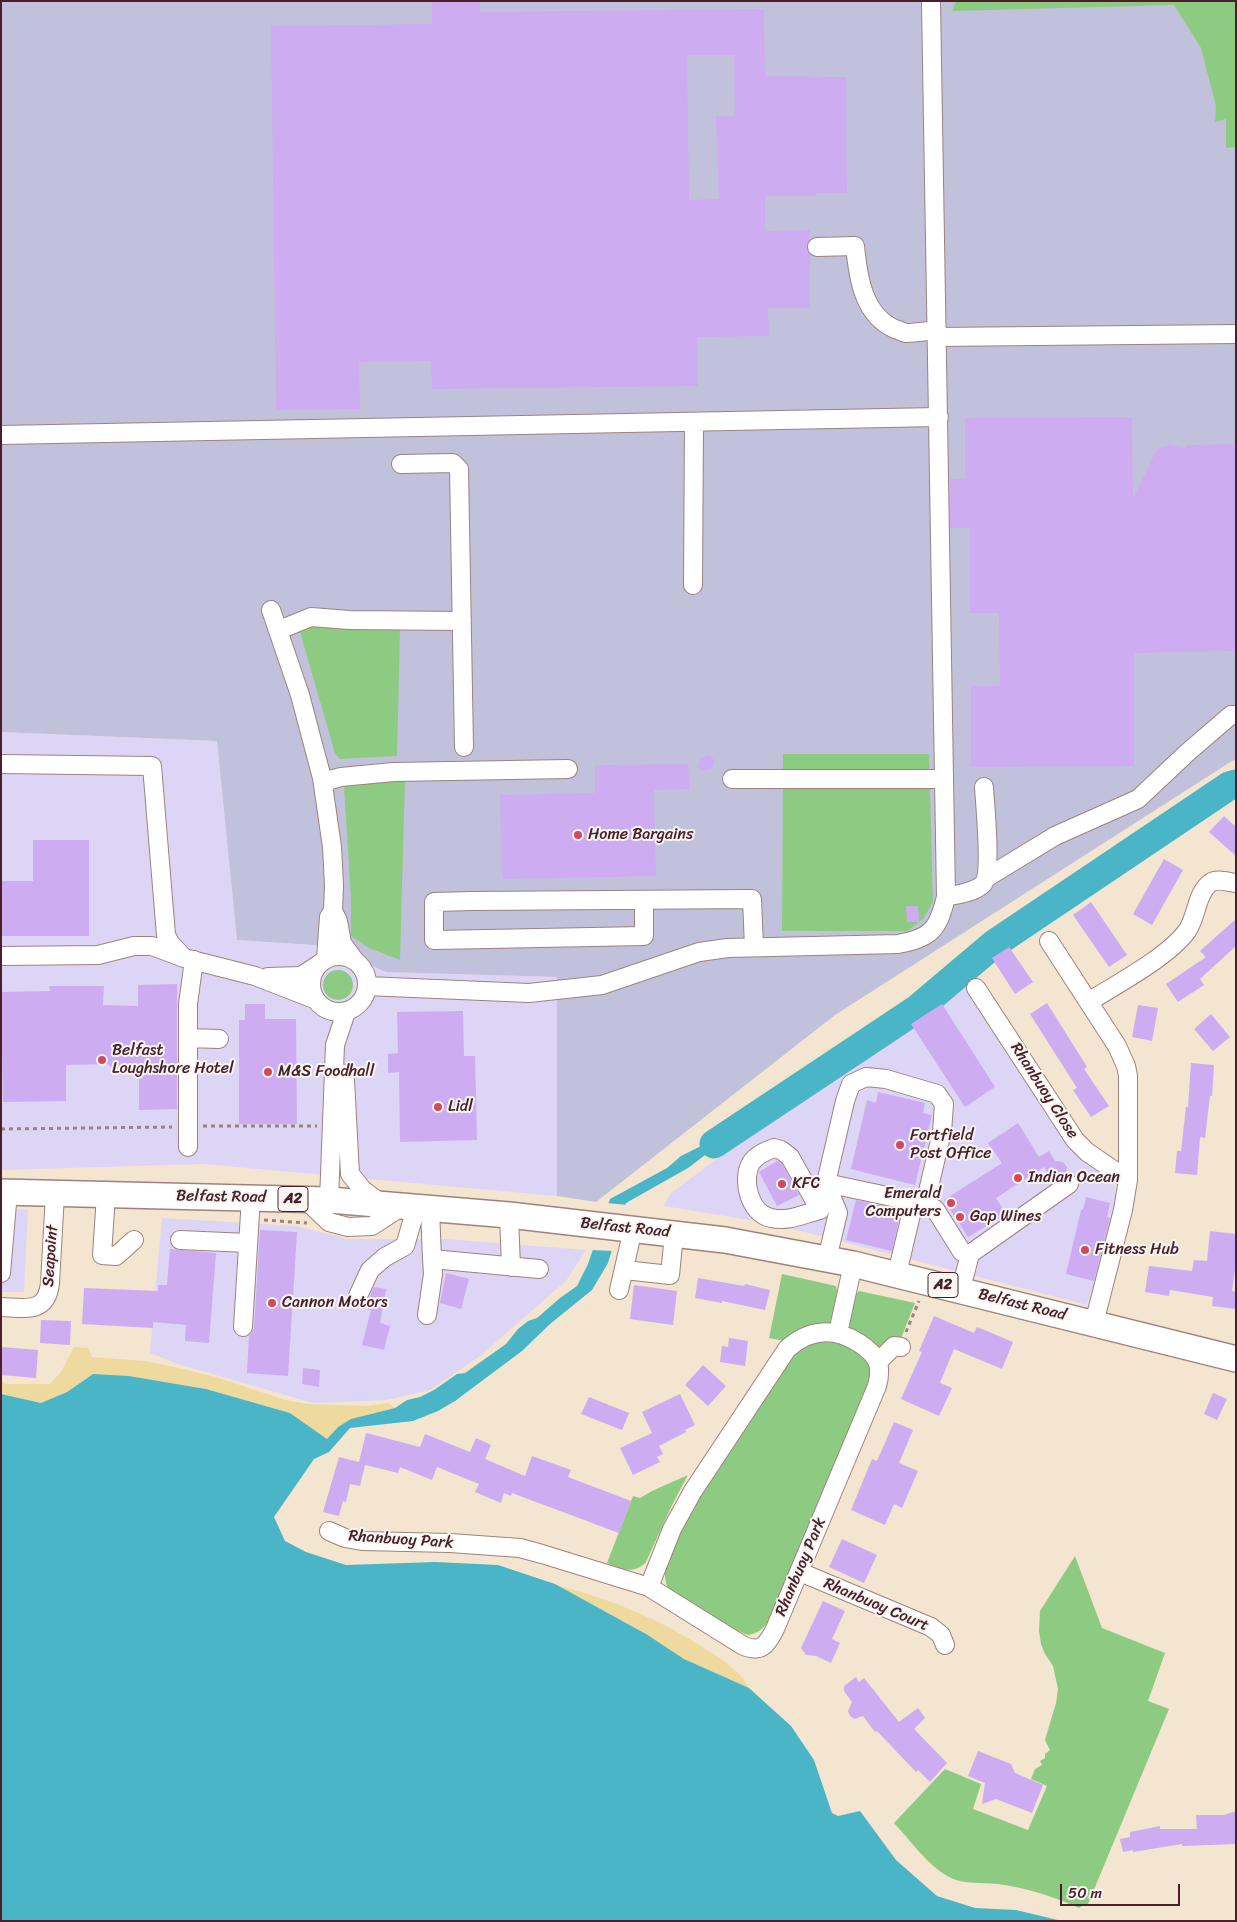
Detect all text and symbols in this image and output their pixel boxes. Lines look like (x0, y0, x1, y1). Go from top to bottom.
place label: Home Bargains (588, 825, 693, 845)
marker: Home Bargains (572, 829, 584, 841)
street label: Rhanbuoy Close (1006, 1039, 1082, 1143)
place label: Belfast Loughshore Hotel (112, 1041, 234, 1079)
marker: Belfast Loughshore Hotel (96, 1054, 108, 1066)
place label: M&S Foodhall (278, 1062, 374, 1082)
marker: M&S Foodhall (262, 1066, 274, 1078)
place label: Lidl (448, 1097, 473, 1117)
marker: Lidl (432, 1101, 444, 1113)
place label: Fortfield Post Office (910, 1126, 992, 1164)
marker: Fortfield Post Office (894, 1139, 906, 1151)
place label: Indian Ocean (1028, 1168, 1120, 1188)
marker: Indian Ocean (1012, 1172, 1024, 1184)
place label: KFC (792, 1174, 820, 1194)
marker: KFC (776, 1178, 788, 1190)
place label: Emerald Computers (865, 1184, 941, 1222)
road number: A2 (278, 1186, 308, 1212)
street label: Belfast Road (176, 1187, 266, 1207)
marker: Emerald Computers (945, 1197, 957, 1209)
place label: Gap Wines (970, 1207, 1042, 1227)
marker: Gap Wines (954, 1211, 966, 1223)
street label: Belfast Road (579, 1214, 671, 1242)
street label: Seapoint (39, 1224, 63, 1288)
place label: Fitness Hub (1095, 1240, 1179, 1260)
marker: Fitness Hub (1079, 1244, 1091, 1256)
road number: A2 (928, 1272, 958, 1298)
street label: Belfast Road (976, 1285, 1068, 1325)
place label: Cannon Motors (282, 1293, 388, 1313)
marker: Cannon Motors (266, 1297, 278, 1309)
street label: Rhanbuoy Park (772, 1515, 830, 1619)
street label: Rhanbuoy Park (348, 1527, 454, 1553)
street label: Rhanbuoy Court (820, 1574, 932, 1636)
scale bar (1062, 1874, 1182, 1906)
text: 50 m (1068, 1880, 1102, 1906)

